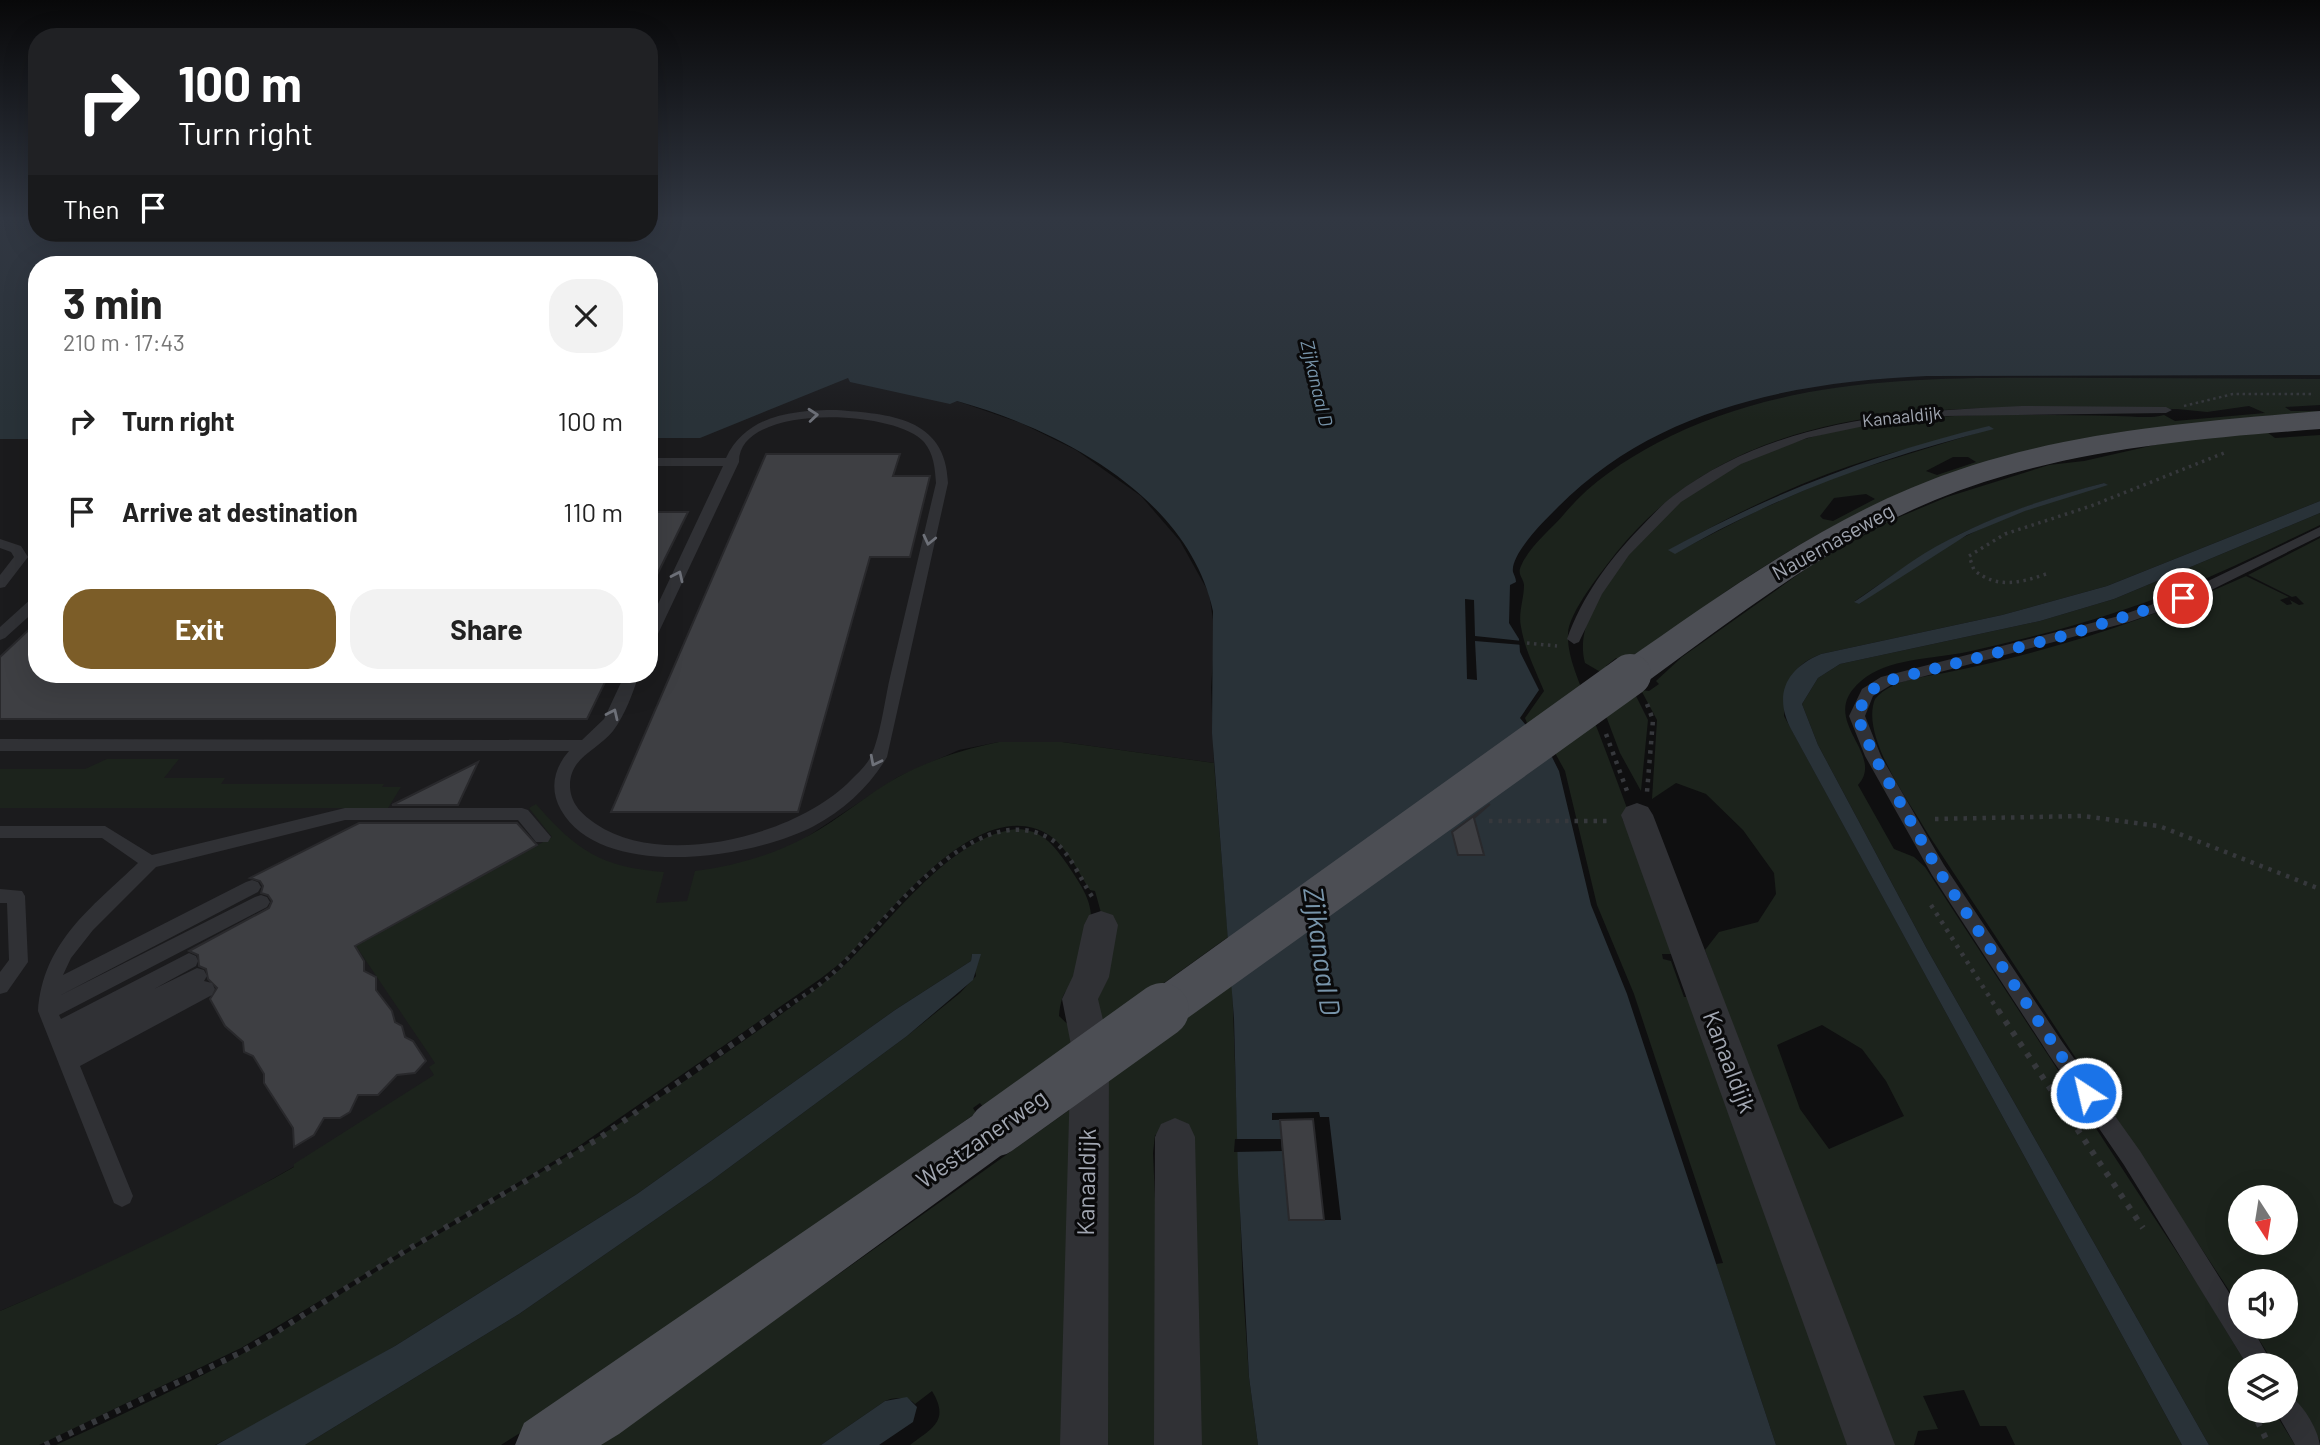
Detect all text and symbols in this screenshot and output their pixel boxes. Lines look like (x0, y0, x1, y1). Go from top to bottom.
text: 100 m (178, 53, 302, 112)
icon: right (63, 56, 154, 147)
text: Turn right (178, 113, 313, 151)
icon: arrive (134, 189, 172, 227)
text: Then (63, 193, 120, 224)
text: 3 min (63, 277, 163, 327)
button: close (549, 279, 623, 353)
text: 210 m · 17:43 (63, 328, 185, 356)
water label: Zijkanaal D (1296, 338, 1339, 429)
street label: Kanaaldijk (1861, 401, 1943, 431)
icon: right (63, 402, 101, 440)
text: Turn right (122, 405, 235, 436)
text: 100 m (558, 405, 623, 436)
one-way arrow (808, 408, 819, 423)
icon: arrive (63, 493, 101, 531)
text: Arrive at destination (122, 496, 358, 527)
text: 110 m (563, 496, 623, 527)
street label: Nauernaseweg (1767, 497, 1898, 584)
one-way arrow (922, 534, 937, 546)
pin (2153, 568, 2213, 628)
one-way arrow (670, 571, 684, 584)
icon: arrive (2164, 579, 2202, 617)
button: Exit (63, 589, 336, 669)
button: Share (350, 589, 623, 669)
one-way arrow (605, 709, 619, 721)
one-way arrow (870, 754, 884, 766)
water label: Zijkanaal D (1297, 885, 1349, 1017)
street label: Kanaaldijk (1698, 1006, 1763, 1117)
position arrow (2049, 1056, 2123, 1130)
street label: Westzanerweg (910, 1082, 1052, 1194)
street label: Kanaaldijk (1070, 1128, 1101, 1236)
north arrow (2228, 1185, 2298, 1255)
map controls (2228, 1185, 2298, 1423)
button: sound (2228, 1269, 2298, 1339)
button: layers (2228, 1353, 2298, 1423)

